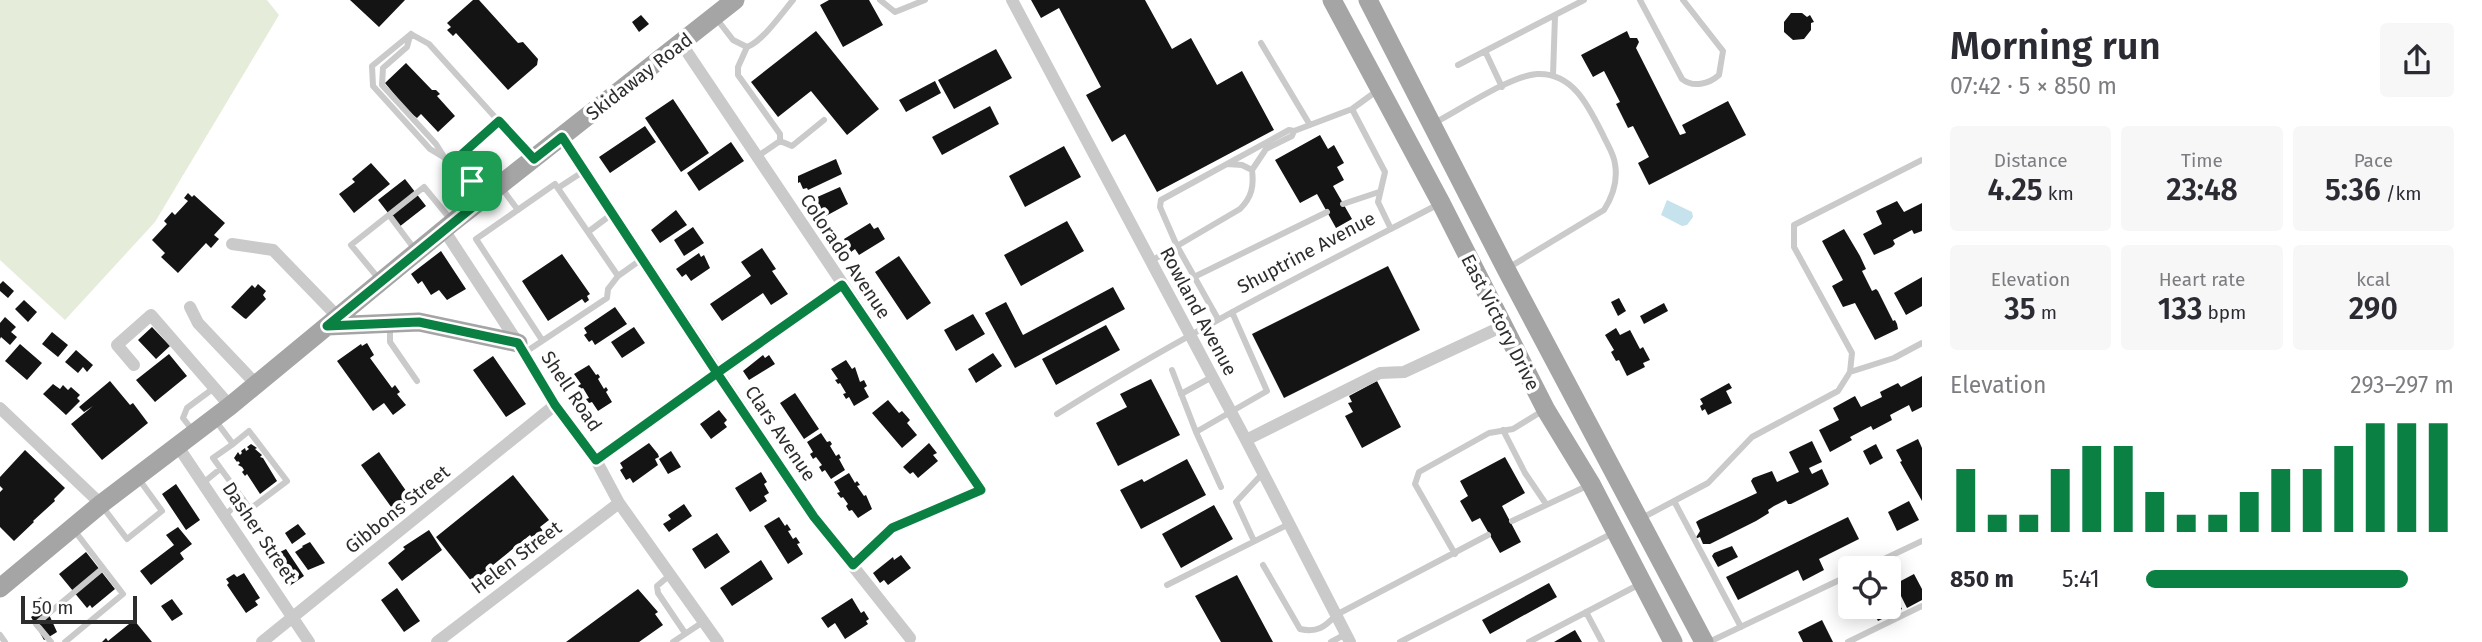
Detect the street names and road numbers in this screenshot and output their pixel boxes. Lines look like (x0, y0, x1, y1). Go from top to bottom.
street label: Skidaway Road (582, 28, 697, 125)
street label: Colorado Avenue (795, 190, 896, 323)
street label: Shuptrine Avenue (1233, 206, 1379, 299)
street label: Rowland Avenue (1155, 243, 1242, 379)
street label: East Victory Drive (1456, 250, 1545, 394)
street label: Shell Road (536, 347, 607, 436)
street label: Clars Avenue (740, 381, 821, 485)
street label: Gibbons Street (340, 460, 454, 558)
street label: Dasher Street (217, 478, 302, 587)
street label: Helen Street (467, 516, 566, 599)

